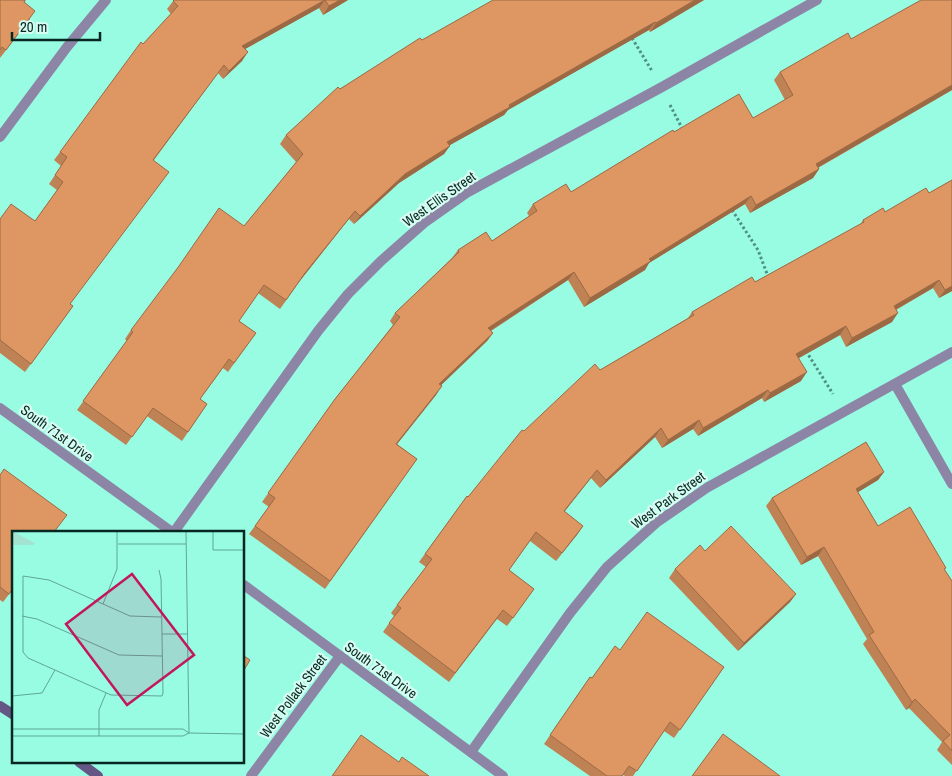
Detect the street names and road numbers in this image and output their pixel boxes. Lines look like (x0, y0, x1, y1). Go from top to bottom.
street label: West Ellis Street (399, 167, 479, 231)
street label: South 71st Drive (17, 401, 97, 465)
street label: West Park Street (628, 467, 708, 533)
street label: South 71st Drive (341, 638, 421, 702)
street label: West Pollack Street (256, 651, 330, 741)

